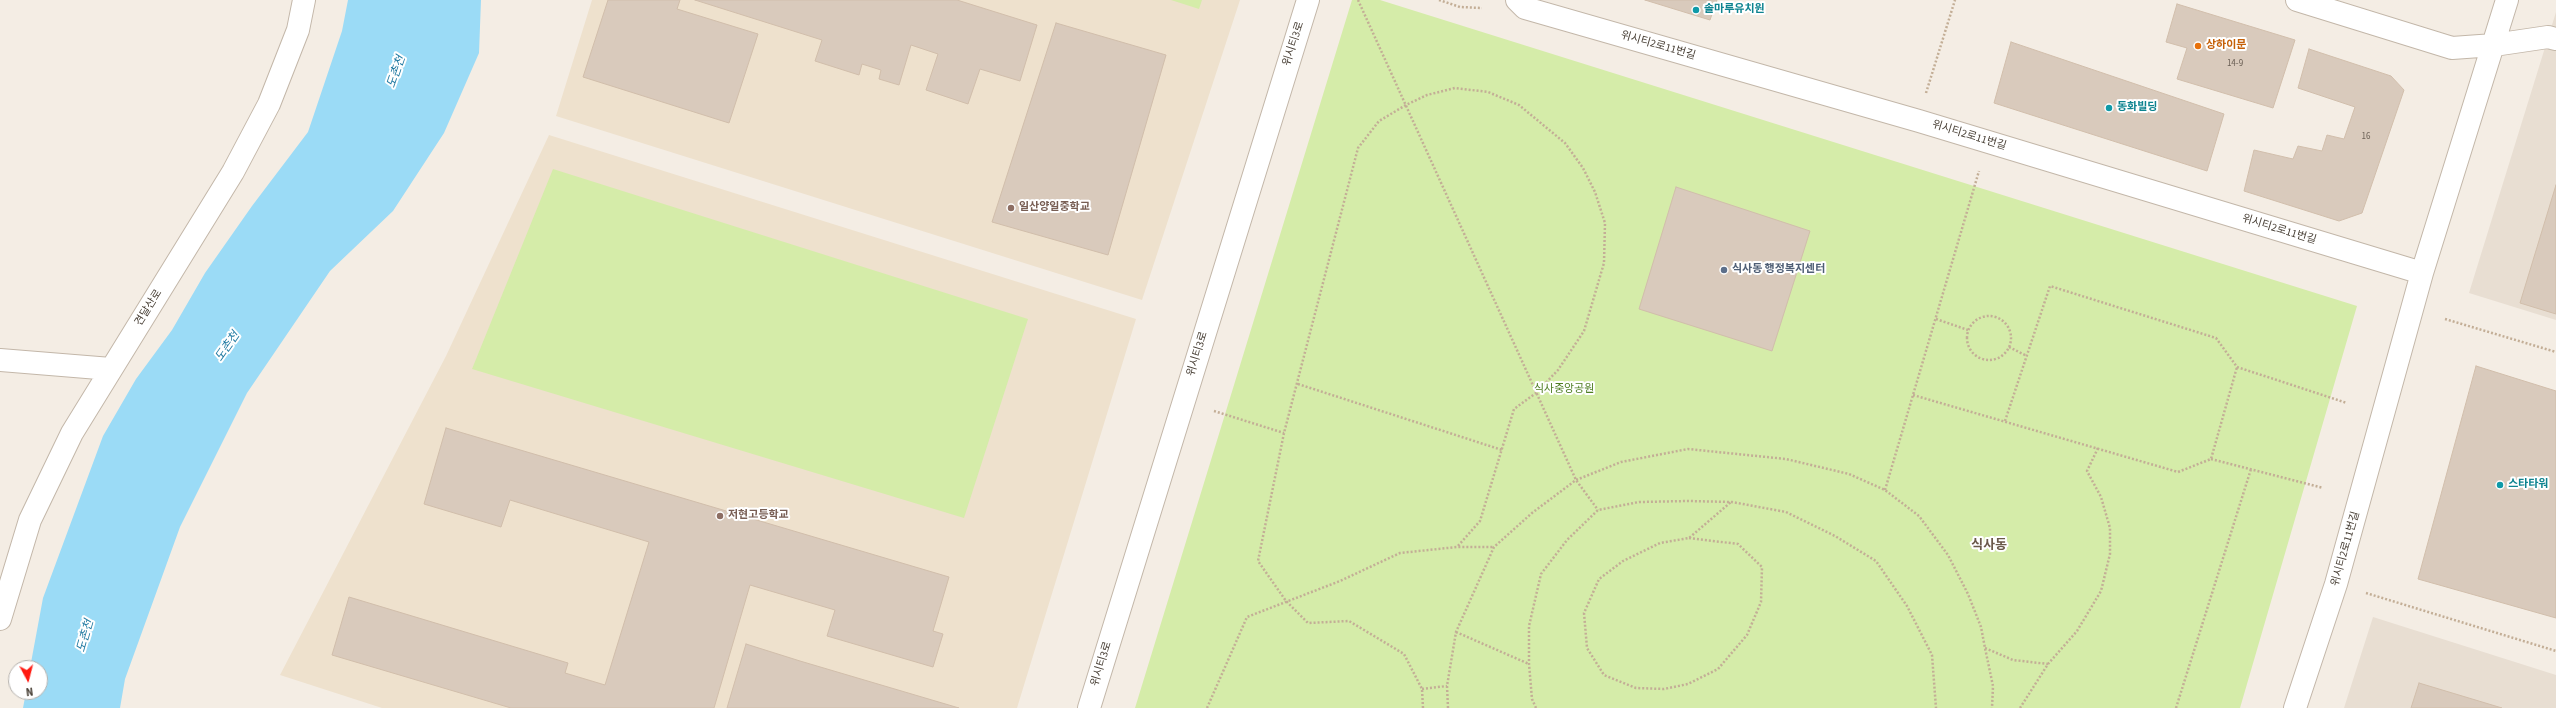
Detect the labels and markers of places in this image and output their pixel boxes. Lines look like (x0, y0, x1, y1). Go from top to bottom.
place label: 솔마루유치원 (1704, 3, 1765, 17)
marker: 솔마루유치원 (1691, 5, 1701, 15)
place label: 상하이문 (2206, 39, 2246, 53)
marker: 상하이문 (2193, 41, 2203, 51)
place label: 동화빌딩 (2117, 101, 2157, 115)
marker: 동화빌딩 (2104, 103, 2114, 113)
place label: 일산양일중학교 (1019, 201, 1090, 215)
marker: 일산양일중학교 (1006, 203, 1016, 213)
place label: 식사동 행정복지센터 (1732, 263, 1825, 277)
marker: 식사동 행정복지센터 (1719, 265, 1729, 275)
place label: 스타타워 (2508, 478, 2548, 492)
marker: 스타타워 (2495, 480, 2505, 490)
place label: 저현고등학교 (728, 509, 789, 523)
marker: 저현고등학교 (715, 511, 725, 521)

